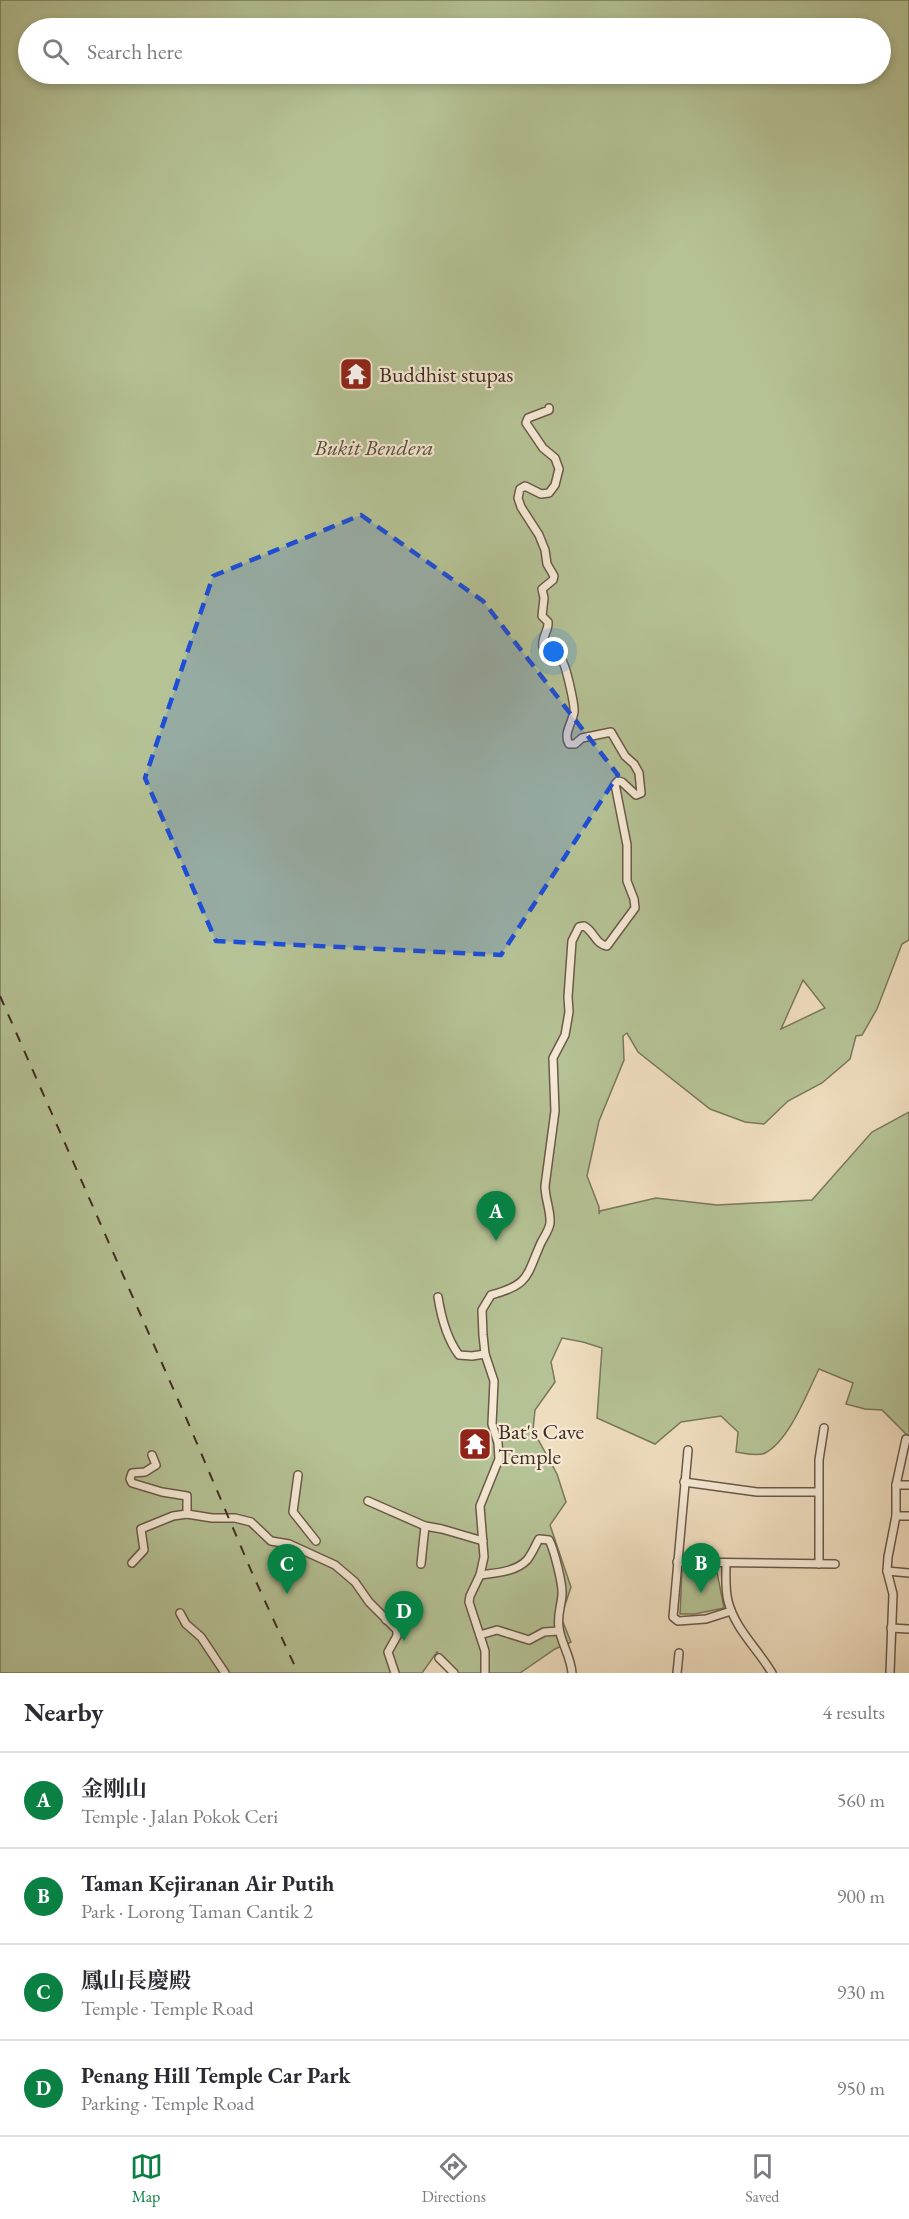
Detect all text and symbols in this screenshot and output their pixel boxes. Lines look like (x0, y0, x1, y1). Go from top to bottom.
search box (18, 18, 891, 84)
icon: search (39, 35, 72, 68)
text: Search here (87, 37, 182, 66)
temple icon: Buddhist stupas (338, 356, 374, 392)
place label: Buddhist stupas (379, 360, 513, 389)
park label: Bukit Bendera (313, 433, 434, 462)
your location (539, 637, 568, 666)
pin: A (476, 1192, 516, 1241)
place label: Bat's Cave Temple (498, 1417, 585, 1471)
temple icon: Bat's Cave Temple (457, 1426, 493, 1462)
pin: C (268, 1544, 306, 1594)
pin: B (682, 1544, 720, 1593)
pin: D (384, 1592, 424, 1641)
text: Nearby (24, 1695, 104, 1729)
text: 4 results (822, 1699, 885, 1725)
text: 金刚山 (81, 1774, 147, 1803)
text: A (36, 1787, 51, 1813)
text: 560 m (837, 1787, 885, 1813)
text: Temple · Jalan Pokok Ceri (81, 1803, 278, 1829)
text: Taman Kejiranan Air Putih (81, 1869, 334, 1898)
text: B (37, 1883, 50, 1909)
text: 900 m (837, 1883, 885, 1909)
text: Park · Lorong Taman Cantik 2 (81, 1898, 313, 1924)
text: 鳳山長慶殿 (81, 1966, 191, 1995)
text: C (36, 1979, 51, 2005)
text: 930 m (837, 1979, 885, 2005)
text: Temple · Temple Road (81, 1995, 254, 2021)
text: Penang Hill Temple Car Park (81, 2061, 351, 2090)
text: D (36, 2075, 51, 2101)
text: 950 m (837, 2075, 885, 2101)
text: Parking · Temple Road (81, 2090, 254, 2116)
tab: Map (130, 2150, 163, 2207)
tab: Directions (422, 2150, 486, 2207)
tab: Saved (745, 2150, 779, 2207)

